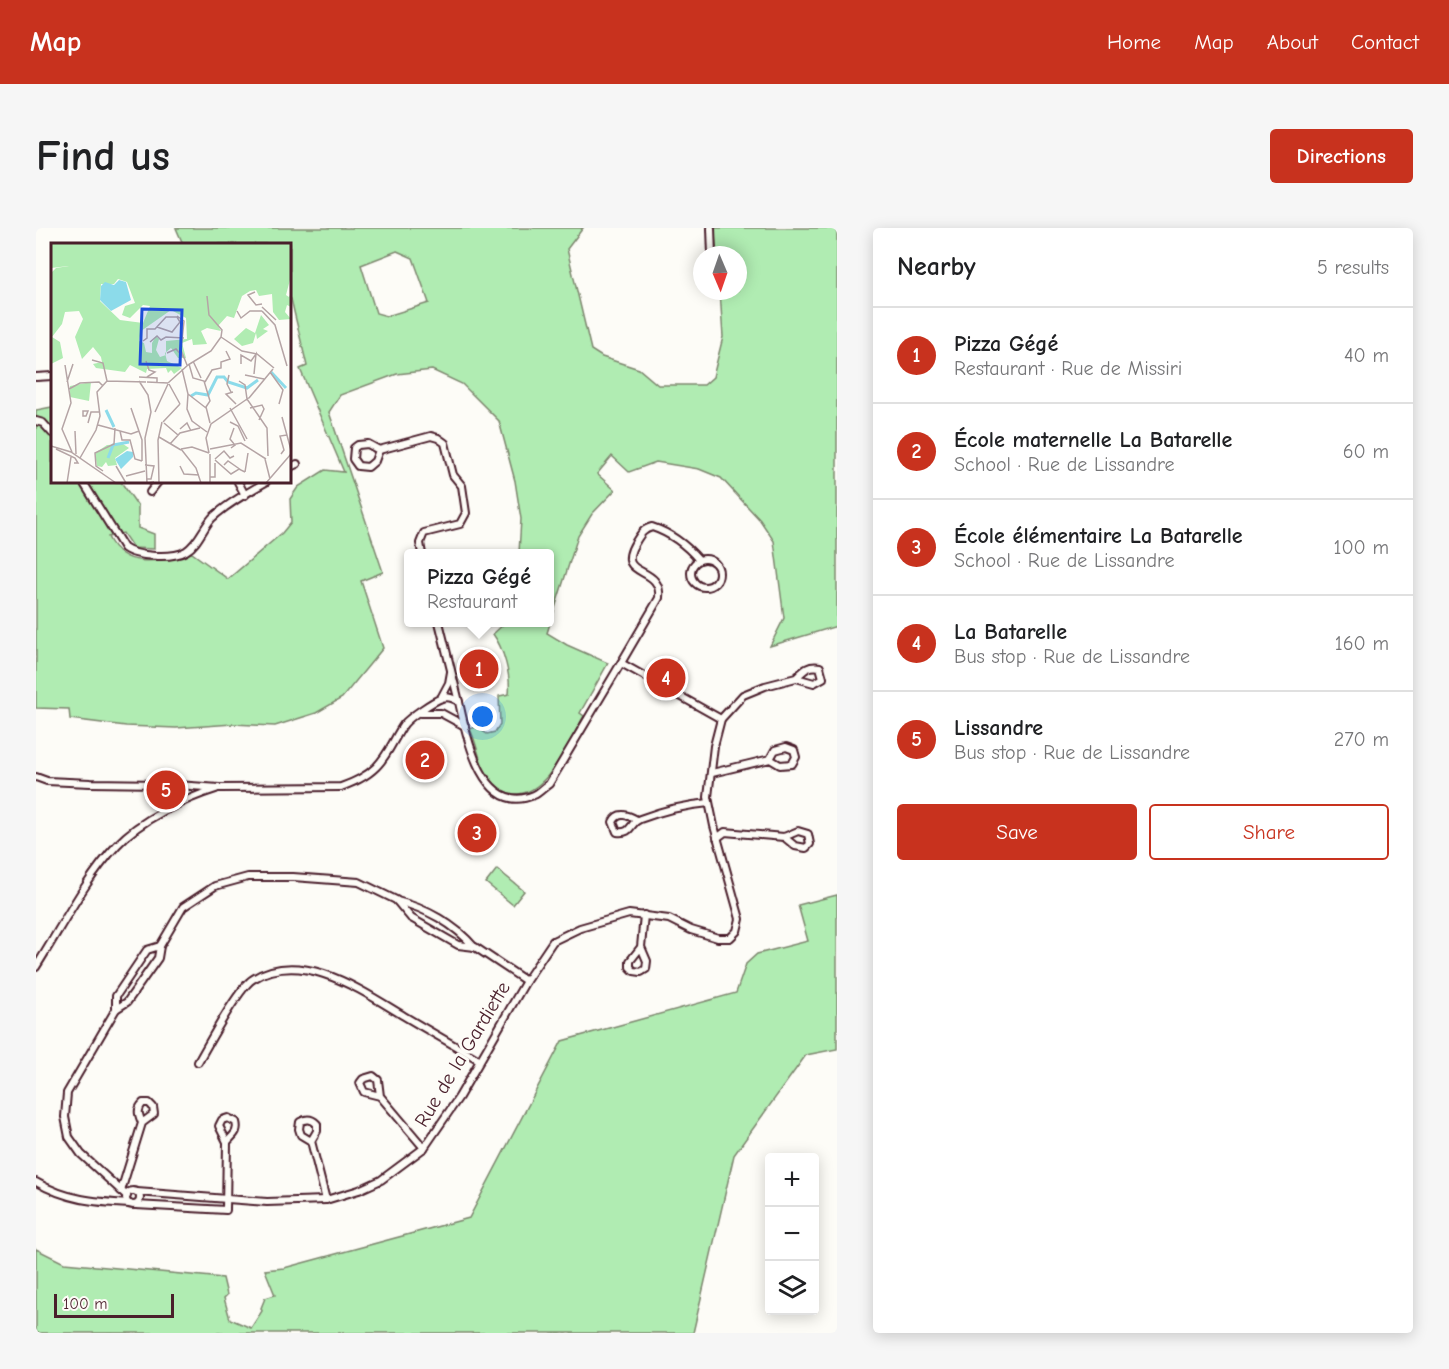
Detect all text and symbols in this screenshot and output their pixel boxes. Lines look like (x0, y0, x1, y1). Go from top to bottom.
text: Map (30, 26, 81, 58)
text: Home (1107, 30, 1161, 54)
text: Map (1194, 30, 1234, 54)
text: About (1267, 30, 1318, 54)
text: Contact (1351, 30, 1419, 54)
button: Directions (1270, 129, 1413, 183)
text: Find us (36, 132, 170, 181)
inset map (51, 243, 291, 483)
north arrow (693, 246, 747, 300)
text: Nearby (897, 252, 976, 282)
text: 5 results (1317, 256, 1389, 279)
text: Pizza Gégé (954, 331, 1058, 357)
text: 1 (913, 344, 920, 367)
text: 40 m (1344, 344, 1389, 367)
text: Restaurant · Rue de Missiri (954, 357, 1182, 380)
text: École maternelle La Batarelle (954, 427, 1232, 453)
text: 2 (912, 440, 921, 463)
text: 60 m (1343, 440, 1389, 463)
text: School · Rue de Lissandre (954, 453, 1175, 476)
text: École élémentaire La Batarelle (954, 523, 1243, 549)
text: 3 (912, 536, 921, 559)
text: 100 m (1334, 536, 1389, 559)
popup (404, 549, 554, 627)
text: School · Rue de Lissandre (954, 549, 1175, 572)
text: Pizza Gégé (427, 564, 531, 590)
text: Restaurant (427, 590, 517, 613)
text: La Batarelle (954, 619, 1067, 645)
text: 4 (912, 632, 921, 655)
text: 160 m (1335, 632, 1389, 655)
text: Bus stop · Rue de Lissandre (954, 645, 1190, 668)
pin: 1 (460, 646, 498, 692)
pin: 4 (646, 656, 686, 700)
your location (468, 702, 497, 731)
text: Lissandre (954, 715, 1043, 741)
text: 5 (911, 728, 922, 751)
text: 270 m (1334, 728, 1389, 751)
pin: 2 (406, 738, 444, 782)
text: Bus stop · Rue de Lissandre (954, 741, 1190, 764)
pin: 5 (146, 768, 186, 812)
button: Save (897, 804, 1137, 860)
button: Share (1149, 804, 1389, 860)
pin: 3 (458, 810, 496, 856)
street label: Rue de la Gardiette (410, 977, 515, 1131)
map controls (765, 1153, 819, 1315)
button: + (765, 1153, 819, 1207)
button: − (765, 1207, 819, 1261)
button: layers (765, 1261, 819, 1315)
scale bar (54, 1291, 174, 1318)
text: 100 m (63, 1295, 107, 1313)

